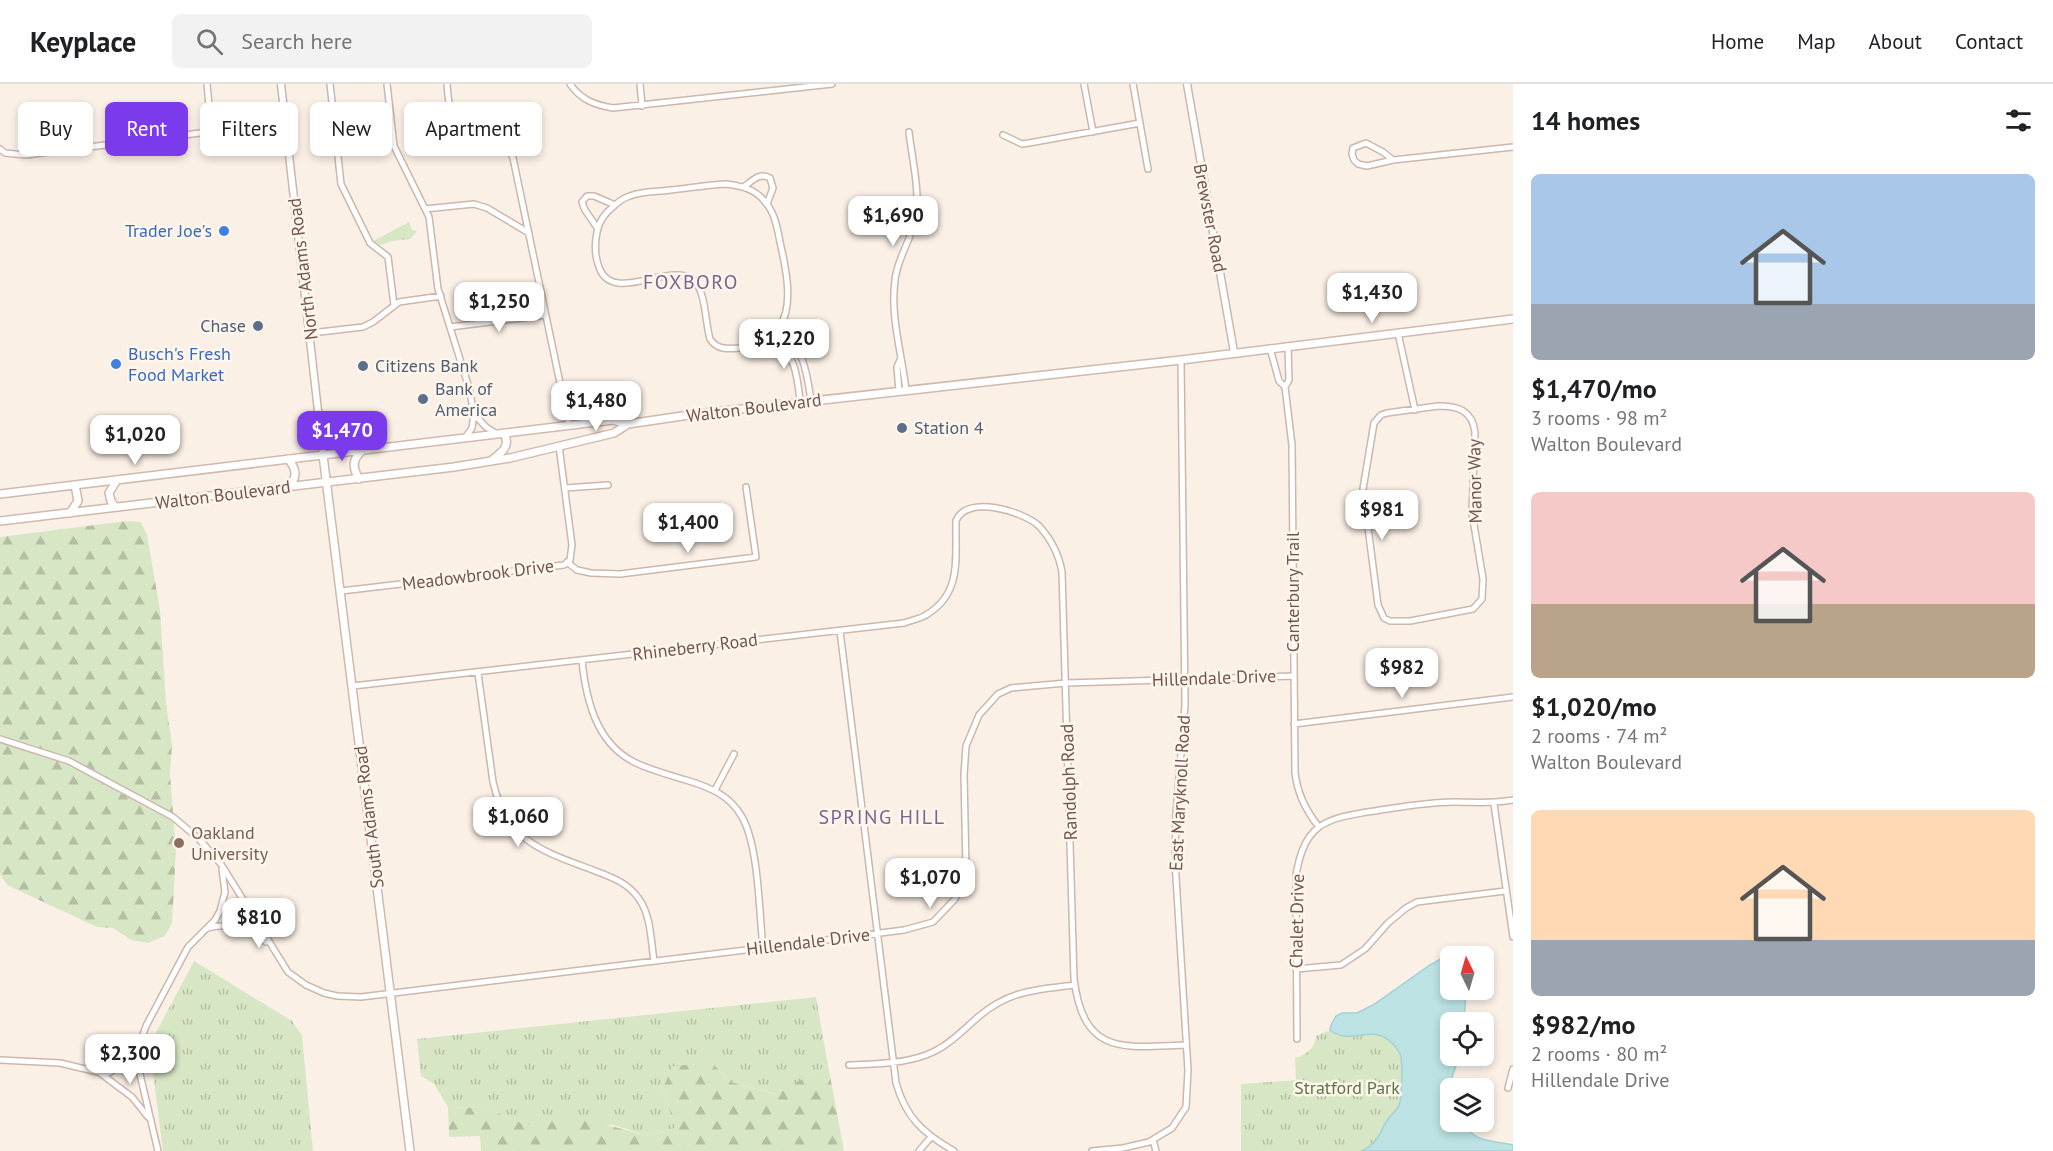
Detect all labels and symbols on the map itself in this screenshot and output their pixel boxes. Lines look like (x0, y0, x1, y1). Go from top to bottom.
street label: Brewster Road (1189, 161, 1232, 274)
pin: $1,690 (844, 196, 942, 247)
street label: North Adams Road (282, 197, 323, 341)
place label: Trader Joe's (125, 219, 212, 242)
marker: Trader Joe's (217, 224, 231, 238)
district label: FOXBORO (643, 269, 739, 295)
pin: $1,430 (1323, 273, 1421, 324)
pin: $1,250 (450, 282, 548, 333)
place label: Chase (200, 314, 246, 337)
marker: Chase (251, 319, 265, 333)
pin: $1,220 (735, 319, 833, 370)
place label: Busch's Fresh Food Market (128, 342, 231, 386)
place label: Citizens Bank (375, 354, 478, 377)
marker: Busch's Fresh Food Market (109, 357, 123, 371)
marker: Citizens Bank (356, 359, 370, 373)
place label: Bank of America (435, 377, 497, 421)
pin: $1,480 (547, 381, 645, 432)
street label: Walton Boulevard (685, 388, 823, 427)
marker: Bank of America (416, 392, 430, 406)
pin: $1,470 (293, 411, 391, 462)
pin: $1,020 (86, 415, 184, 466)
place label: Station 4 (914, 416, 984, 439)
marker: Station 4 (895, 421, 909, 435)
street label: Manor Way (1462, 438, 1487, 524)
street label: Walton Boulevard (154, 475, 292, 514)
pin: $981 (1346, 490, 1418, 541)
pin: $1,400 (639, 503, 737, 554)
street label: Canterbury Trail (1281, 531, 1304, 652)
street label: Meadowbrook Drive (401, 554, 555, 595)
street label: Rhineberry Road (631, 627, 759, 666)
pin: $982 (1366, 648, 1438, 699)
street label: Hillendale Drive (1151, 664, 1277, 691)
street label: East Maryknoll Road (1164, 714, 1195, 872)
street label: Randolph Road (1055, 723, 1082, 841)
street label: South Adams Road (348, 745, 389, 890)
pin: $1,060 (469, 797, 567, 848)
district label: SPRING HILL (819, 804, 946, 830)
place label: Oakland University (191, 821, 269, 865)
marker: Oakland University (172, 836, 186, 850)
pin: $1,070 (881, 858, 979, 909)
street label: Chalet Drive (1284, 873, 1309, 969)
pin: $810 (223, 898, 295, 949)
street label: Hillendale Drive (745, 922, 871, 961)
north arrow (1440, 946, 1494, 1000)
pin: $2,300 (81, 1034, 179, 1085)
park label: Stratford Park (1294, 1076, 1400, 1099)

